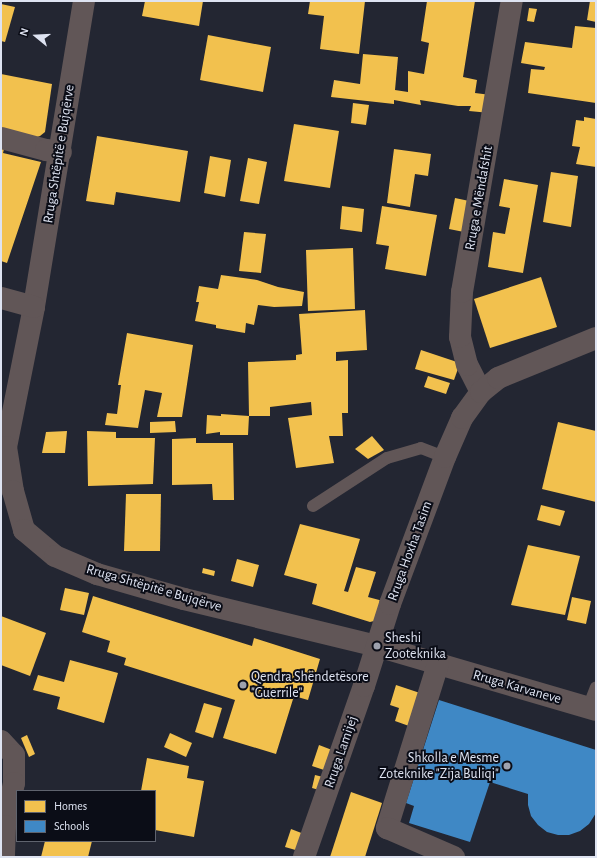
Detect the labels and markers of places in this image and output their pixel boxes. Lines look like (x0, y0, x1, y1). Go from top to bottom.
place label: Sheshi Zooteknika (385, 630, 446, 662)
marker: Sheshi Zooteknika (372, 641, 382, 651)
place label: Qendra Shëndetësore "Guerrile" (251, 669, 369, 702)
marker: Qendra Shëndetësore "Guerrile" (238, 680, 248, 690)
place label: Shkolla e Mesme Zoteknike "Zija Buliqi" (379, 750, 499, 782)
marker: Shkolla e Mesme Zoteknike "Zija Buliqi" (502, 761, 512, 771)

